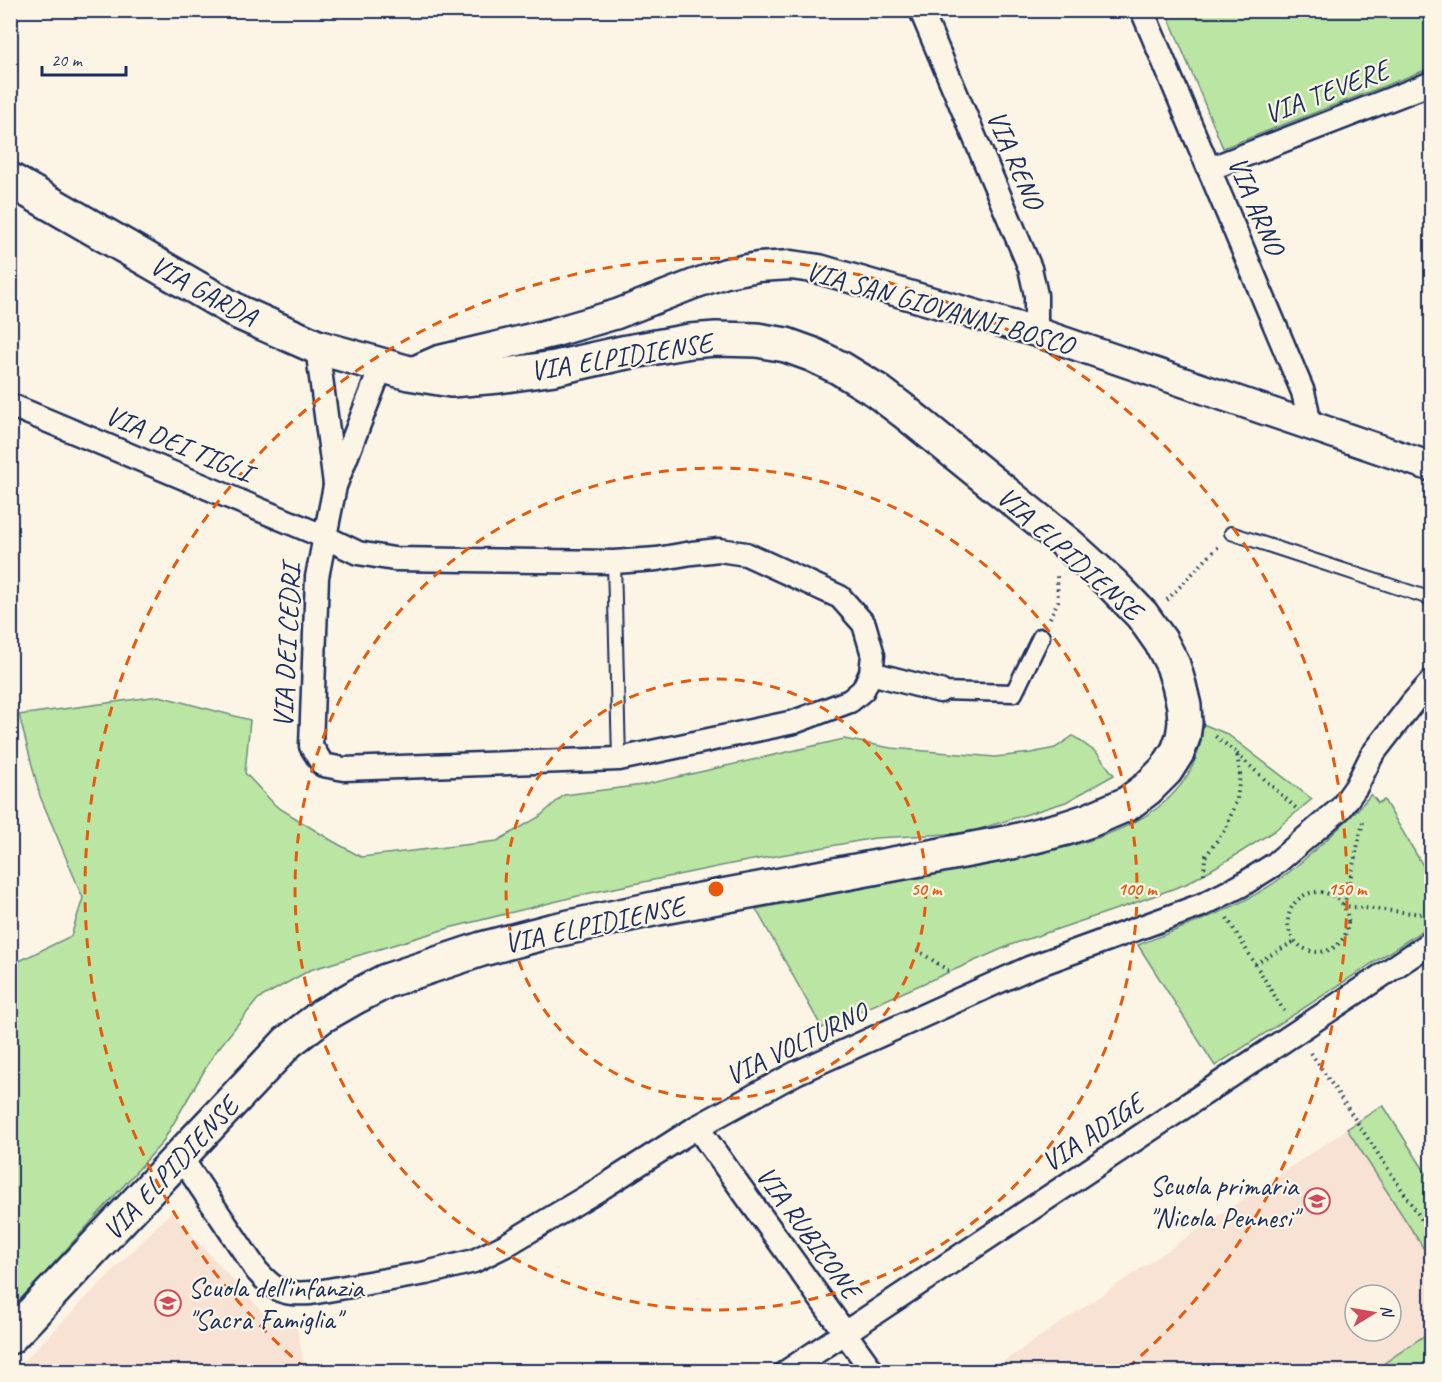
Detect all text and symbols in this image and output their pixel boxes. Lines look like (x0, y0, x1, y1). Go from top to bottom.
scale bar (42, 39, 126, 77)
text: 20 m (51, 49, 84, 71)
street label: VIA TEVERE (1259, 50, 1397, 131)
street label: VIA RENO (979, 105, 1053, 216)
street label: VIA ARNO (1220, 151, 1294, 262)
street label: VIA GARDA (144, 247, 265, 335)
street label: VIA SAN GIOVANNI BOSCO (802, 253, 1081, 363)
street label: VIA ELPIDIENSE (528, 324, 717, 388)
street label: VIA DEI TIGLI (100, 397, 263, 492)
street label: VIA ELPIDIENSE (990, 479, 1152, 630)
street label: VIA DEI CEDRI (265, 558, 309, 729)
text: 50 m (911, 878, 943, 900)
text: 100 m (1118, 878, 1158, 900)
text: 150 m (1328, 878, 1368, 900)
centre of rings (706, 879, 726, 899)
street label: VIA ELPIDIENSE (501, 888, 691, 961)
street label: VIA VOLTURNO (720, 993, 875, 1093)
street label: VIA ADIGE (1035, 1084, 1153, 1179)
street label: VIA ELPIDIENSE (95, 1087, 248, 1247)
street label: VIA RUBICONE (749, 1159, 871, 1309)
place label: Scuola primaria "Nicola Pennesi" (1149, 1168, 1303, 1235)
school or university icon: Scuola primaria "Nicola Pennesi" (1302, 1186, 1332, 1216)
place label: Scuola dell'infanzia "Sacra Famiglia" (188, 1270, 365, 1337)
north arrow (1343, 1283, 1403, 1343)
school or university icon: Scuola dell'infanzia "Sacra Famiglia" (153, 1288, 183, 1318)
text: N (1376, 1304, 1398, 1320)

